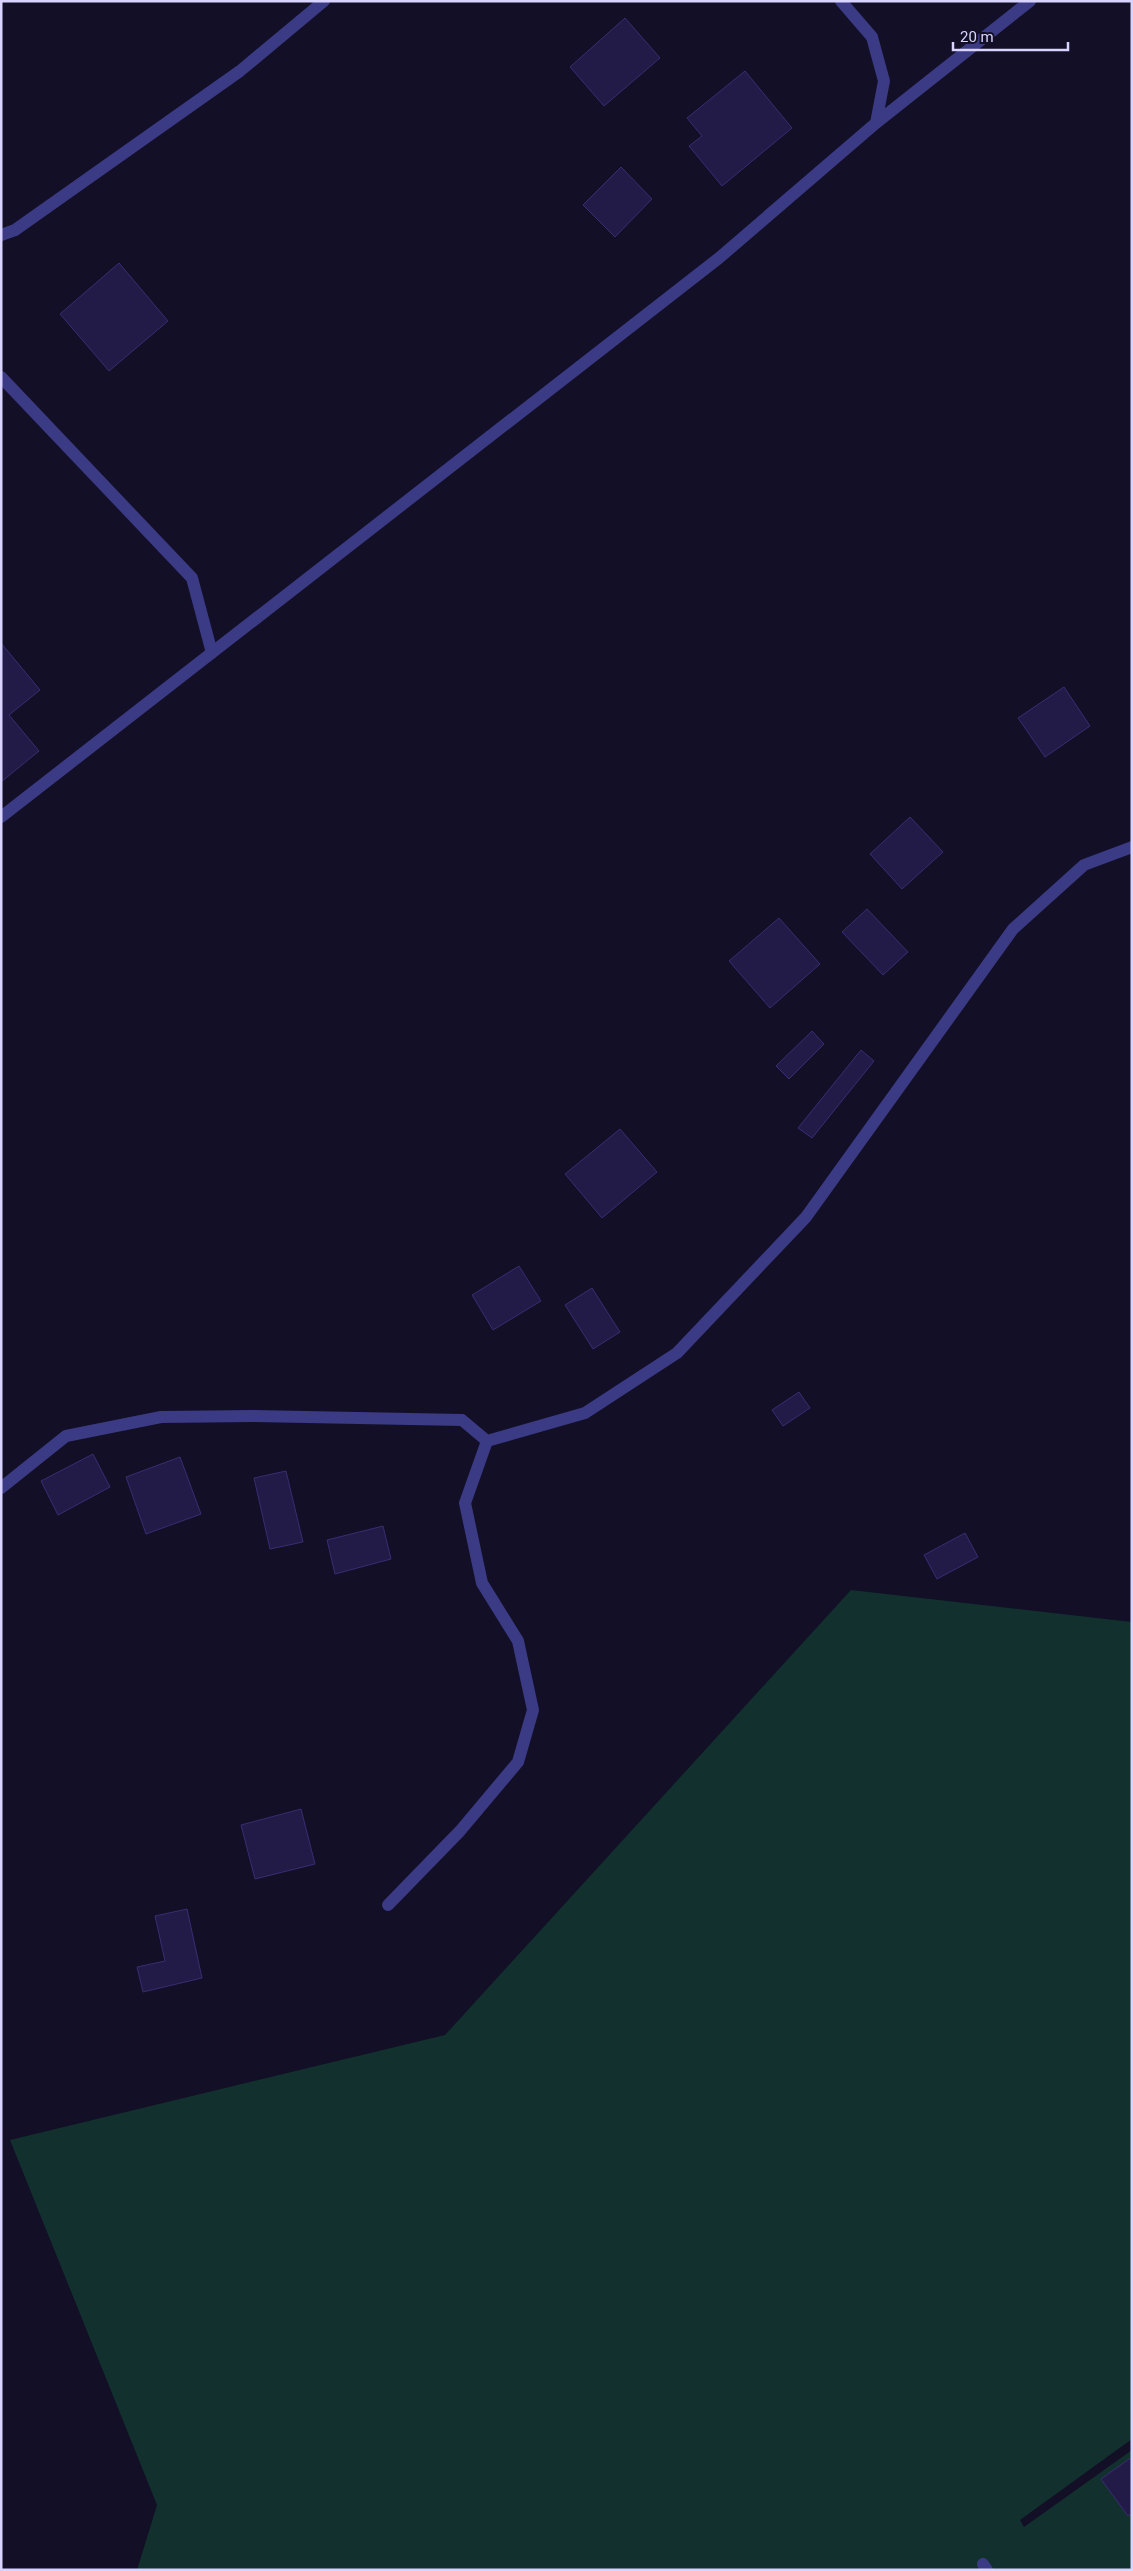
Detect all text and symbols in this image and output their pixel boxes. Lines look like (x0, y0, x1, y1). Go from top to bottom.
scale bar (953, 20, 1068, 52)
text: 20 m (960, 28, 994, 46)

